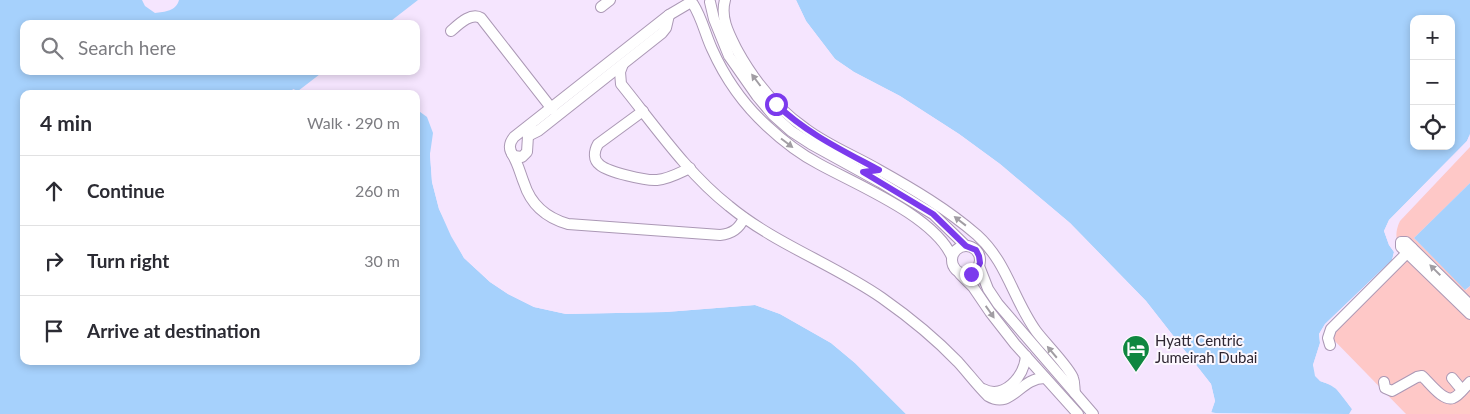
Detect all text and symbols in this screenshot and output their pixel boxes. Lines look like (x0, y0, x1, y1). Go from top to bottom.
map controls (1410, 15, 1455, 150)
button: + (1410, 15, 1455, 60)
search box (20, 20, 420, 75)
icon: search (38, 34, 66, 62)
text: Search here (78, 36, 176, 59)
button: − (1410, 60, 1455, 105)
one-way arrow (751, 73, 761, 87)
route start (765, 93, 788, 116)
button: locate (1410, 105, 1455, 150)
text: 4 min (40, 110, 92, 135)
text: Walk · 290 m (307, 113, 400, 132)
one-way arrow (780, 138, 793, 149)
icon: ahead (40, 177, 68, 205)
text: Continue (87, 179, 165, 202)
text: 260 m (355, 181, 400, 200)
one-way arrow (954, 216, 967, 227)
icon: right (40, 247, 68, 275)
text: Turn right (87, 249, 169, 272)
text: 30 m (364, 251, 400, 270)
route end (960, 263, 983, 286)
one-way arrow (1430, 265, 1442, 277)
one-way arrow (985, 305, 995, 319)
icon: arrive (40, 317, 68, 345)
text: Arrive at destination (87, 319, 260, 342)
place label: Hyatt Centric Jumeirah Dubai (1155, 331, 1257, 366)
hotel icon: Hyatt Centric Jumeirah Dubai (1121, 334, 1151, 373)
one-way arrow (1047, 346, 1058, 359)

